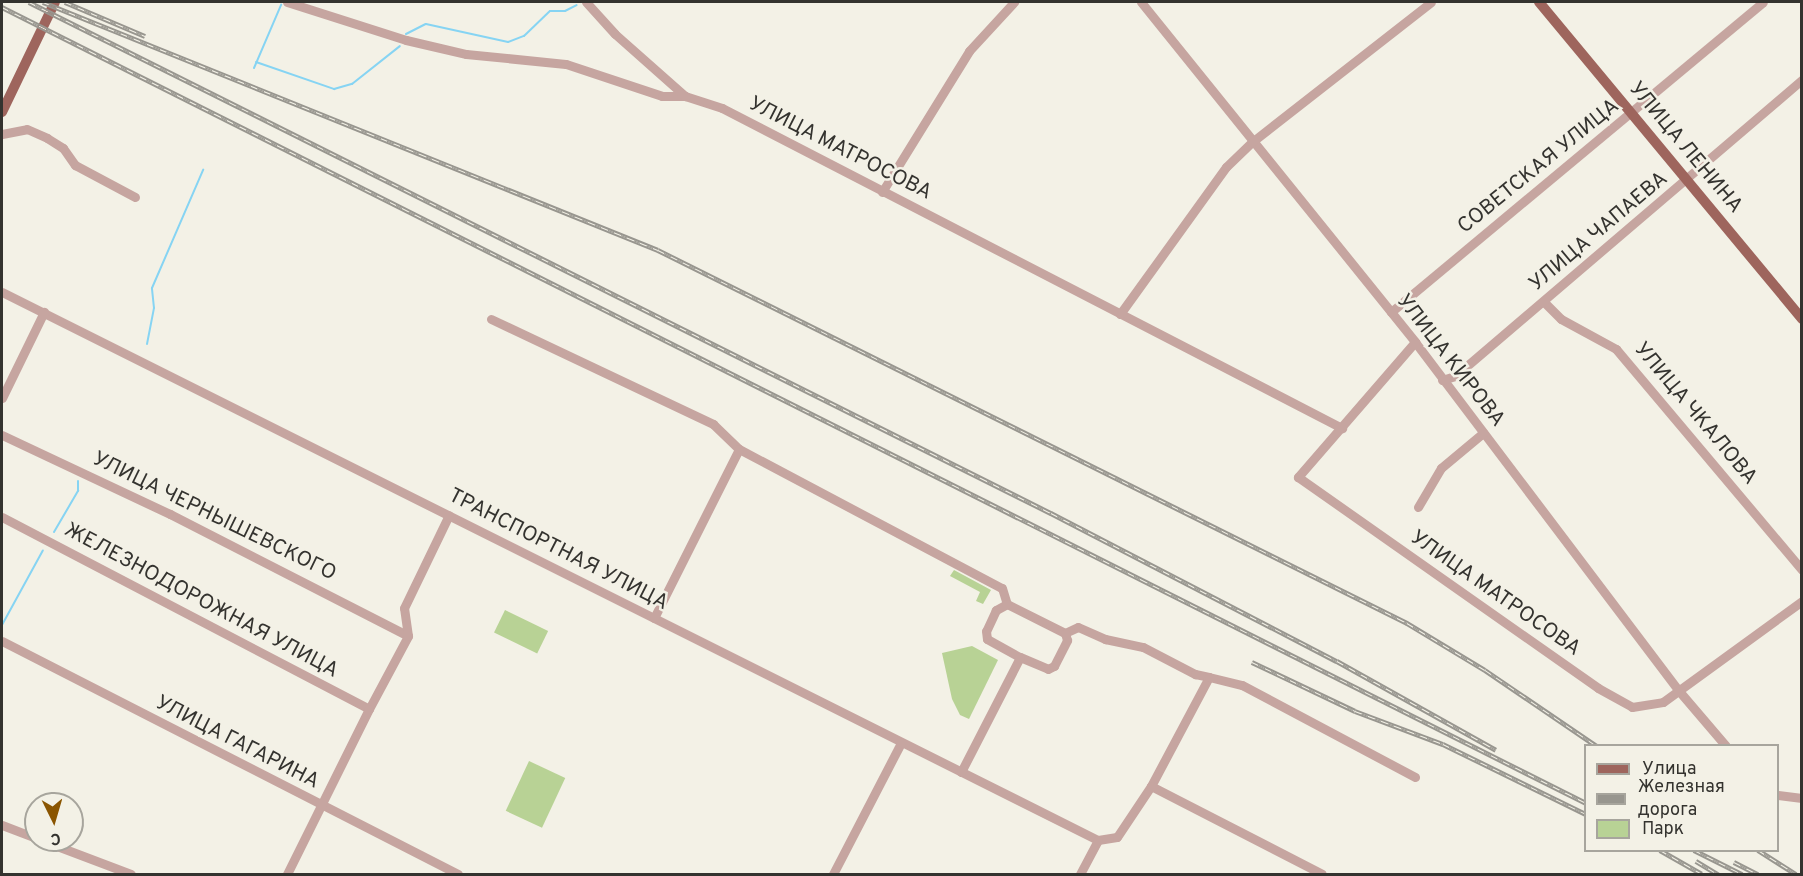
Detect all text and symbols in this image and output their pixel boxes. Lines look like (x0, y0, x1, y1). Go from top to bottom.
street label: УЛИЦА ЛЕНИНА (1623, 77, 1747, 219)
street label: УЛИЦА МАТРОСОВА (744, 92, 936, 206)
street label: СОВЕТСКАЯ УЛИЦА (1453, 94, 1625, 240)
street label: УЛИЦА ЧАПАЕВА (1524, 167, 1674, 297)
street label: УЛИЦА КИРОВА (1390, 289, 1510, 433)
street label: УЛИЦА ЧКАЛОВА (1628, 337, 1762, 491)
street label: УЛИЦА ЧЕРНЫШЕВСКОГО (88, 447, 340, 587)
street label: ТРАНСПОРТНАЯ УЛИЦА (444, 484, 672, 616)
street label: ЖЕЛЕЗНОДОРОЖНАЯ УЛИЦА (60, 518, 342, 684)
street label: УЛИЦА МАТРОСОВА (1405, 526, 1585, 662)
street label: УЛИЦА ГАГАРИНА (151, 691, 323, 795)
legend (1584, 744, 1779, 852)
text: Улица (1642, 758, 1696, 781)
text: Железная дорога (1638, 776, 1725, 822)
north arrow (24, 792, 84, 852)
text: Парк (1642, 818, 1684, 841)
text: С (49, 828, 61, 848)

